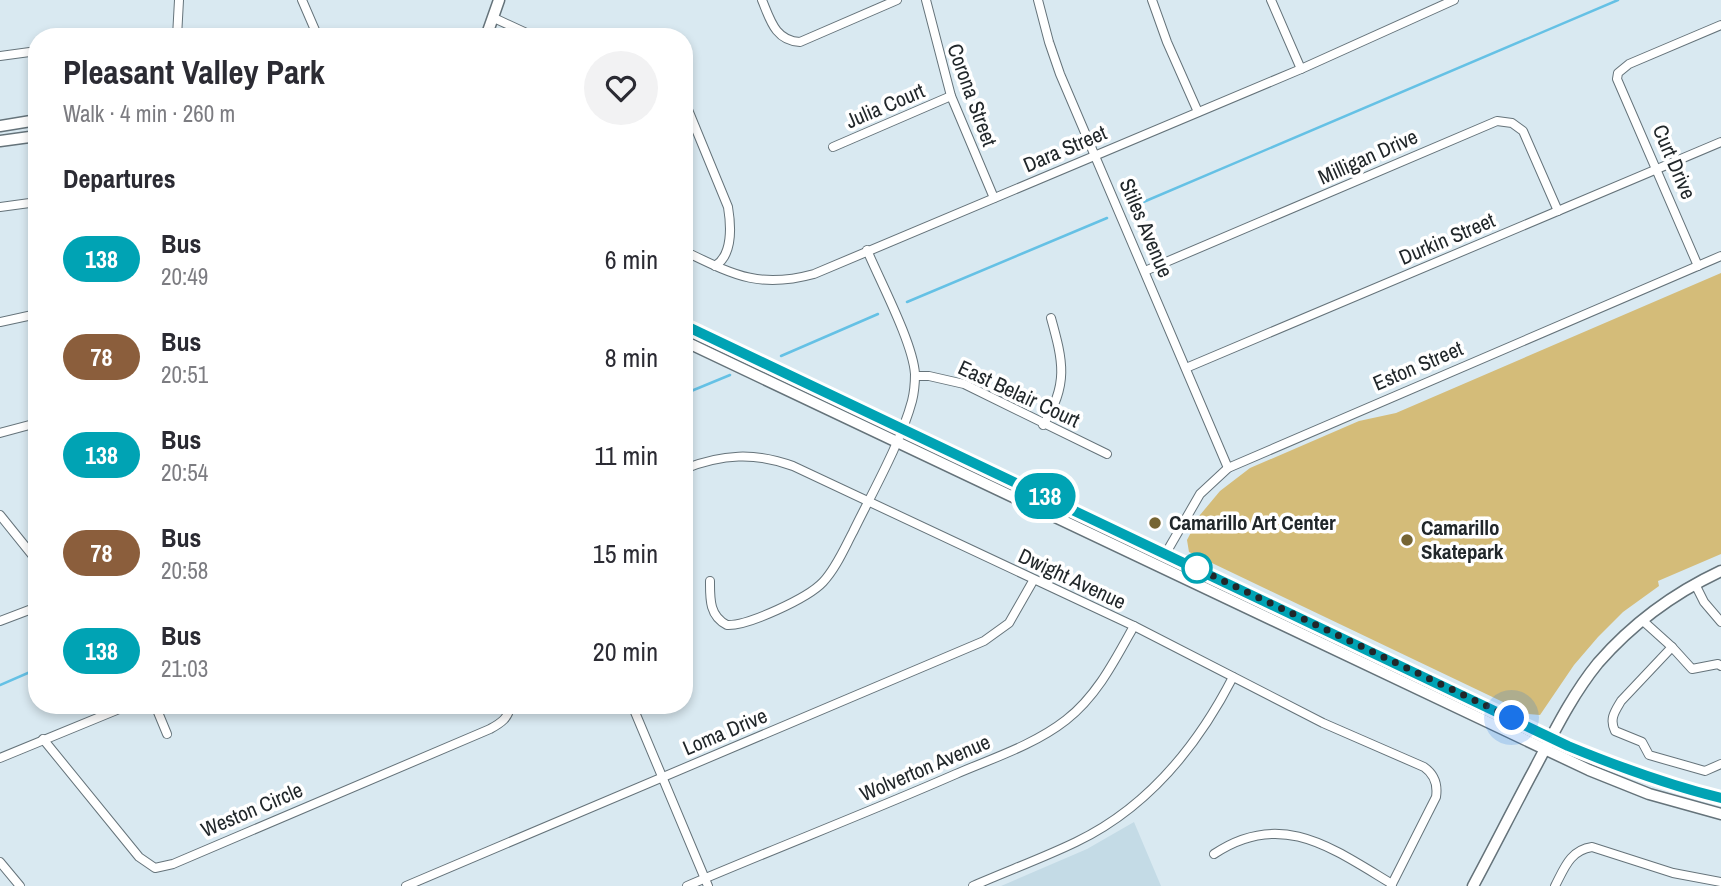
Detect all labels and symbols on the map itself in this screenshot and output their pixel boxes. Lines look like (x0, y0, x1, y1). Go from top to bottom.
street label: Corona Street (941, 39, 1004, 150)
street label: Julia Court (841, 76, 929, 135)
street label: Dara Street (1019, 118, 1111, 179)
street label: Curt Drive (1646, 120, 1703, 204)
street label: Milligan Drive (1313, 122, 1422, 191)
street label: Stiles Avenue (1113, 174, 1180, 282)
street label: Durkin Street (1394, 205, 1499, 272)
street label: Eston Street (1369, 334, 1467, 397)
street label: East Belair Court (954, 353, 1085, 434)
line badge: 138 (1005, 473, 1085, 519)
place label: Camarillo Art Center (1169, 508, 1336, 537)
place label: Camarillo Skatepark (1421, 513, 1504, 566)
marker: Camarillo Art Center (1147, 515, 1163, 531)
marker: Camarillo Skatepark (1399, 532, 1415, 548)
street label: Dwight Avenue (1014, 541, 1131, 616)
unlabelled marker (1182, 553, 1212, 583)
your location (1494, 700, 1529, 735)
street label: Loma Drive (678, 701, 771, 762)
street label: Wolverton Avenue (855, 727, 995, 808)
street label: Weston Circle (197, 775, 307, 844)

